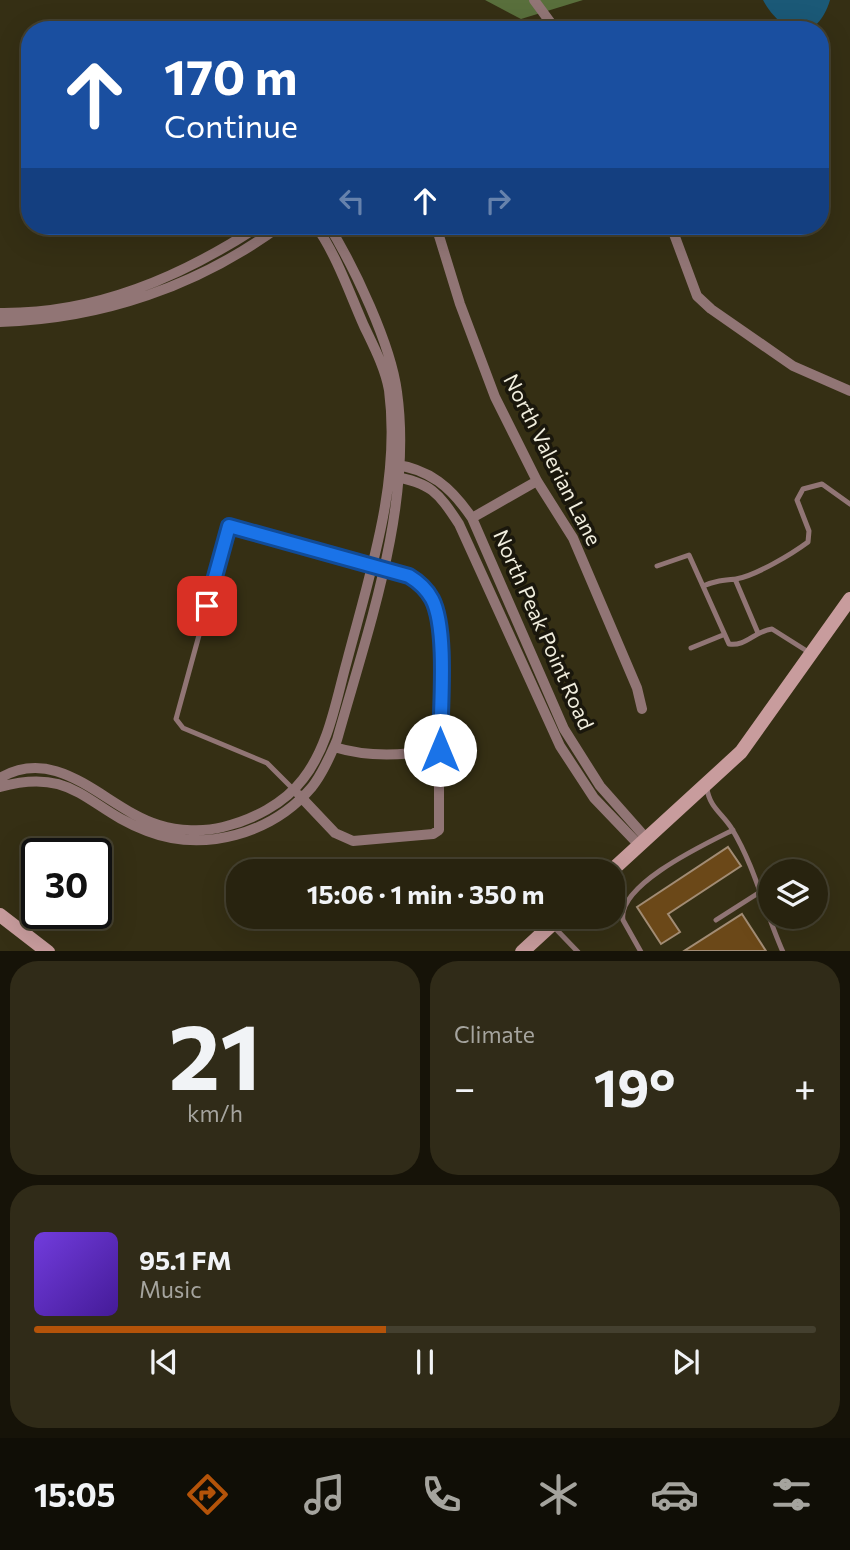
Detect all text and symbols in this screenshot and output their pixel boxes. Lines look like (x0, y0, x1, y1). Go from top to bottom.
text: 170 m (164, 45, 297, 105)
icon: ahead (49, 49, 140, 140)
text: Continue (164, 105, 298, 145)
icon: left (333, 182, 371, 220)
icon: ahead (406, 182, 444, 220)
icon: right (479, 182, 517, 220)
street label: North Valerian Lane (499, 369, 607, 549)
street label: North Peak Point Road (489, 526, 600, 733)
pin (177, 576, 237, 636)
icon: arrive (188, 587, 226, 625)
position arrow (403, 713, 477, 787)
speed limit sign: 30 (21, 838, 112, 929)
map controls (758, 859, 828, 929)
button: layers (758, 859, 828, 929)
text: 15:06 · 1 min · 350 m (307, 878, 544, 909)
text: 21 (169, 997, 261, 1109)
text: Climate (454, 1020, 535, 1048)
text: 19° (594, 1054, 675, 1118)
text: − (454, 1063, 476, 1110)
text: + (794, 1063, 816, 1110)
text: km/h (187, 1099, 243, 1127)
text: 95.1 FM (139, 1244, 232, 1275)
text: Music (139, 1275, 202, 1303)
icon: previous (145, 1343, 183, 1381)
icon: pause (406, 1343, 444, 1381)
icon: next (667, 1343, 705, 1381)
icon: directions (183, 1470, 232, 1519)
icon: music (300, 1470, 349, 1519)
icon: phone (417, 1470, 466, 1519)
icon: climate (534, 1470, 583, 1519)
icon: car (650, 1470, 699, 1519)
icon: filters (767, 1470, 816, 1519)
text: 15:05 (34, 1474, 115, 1514)

